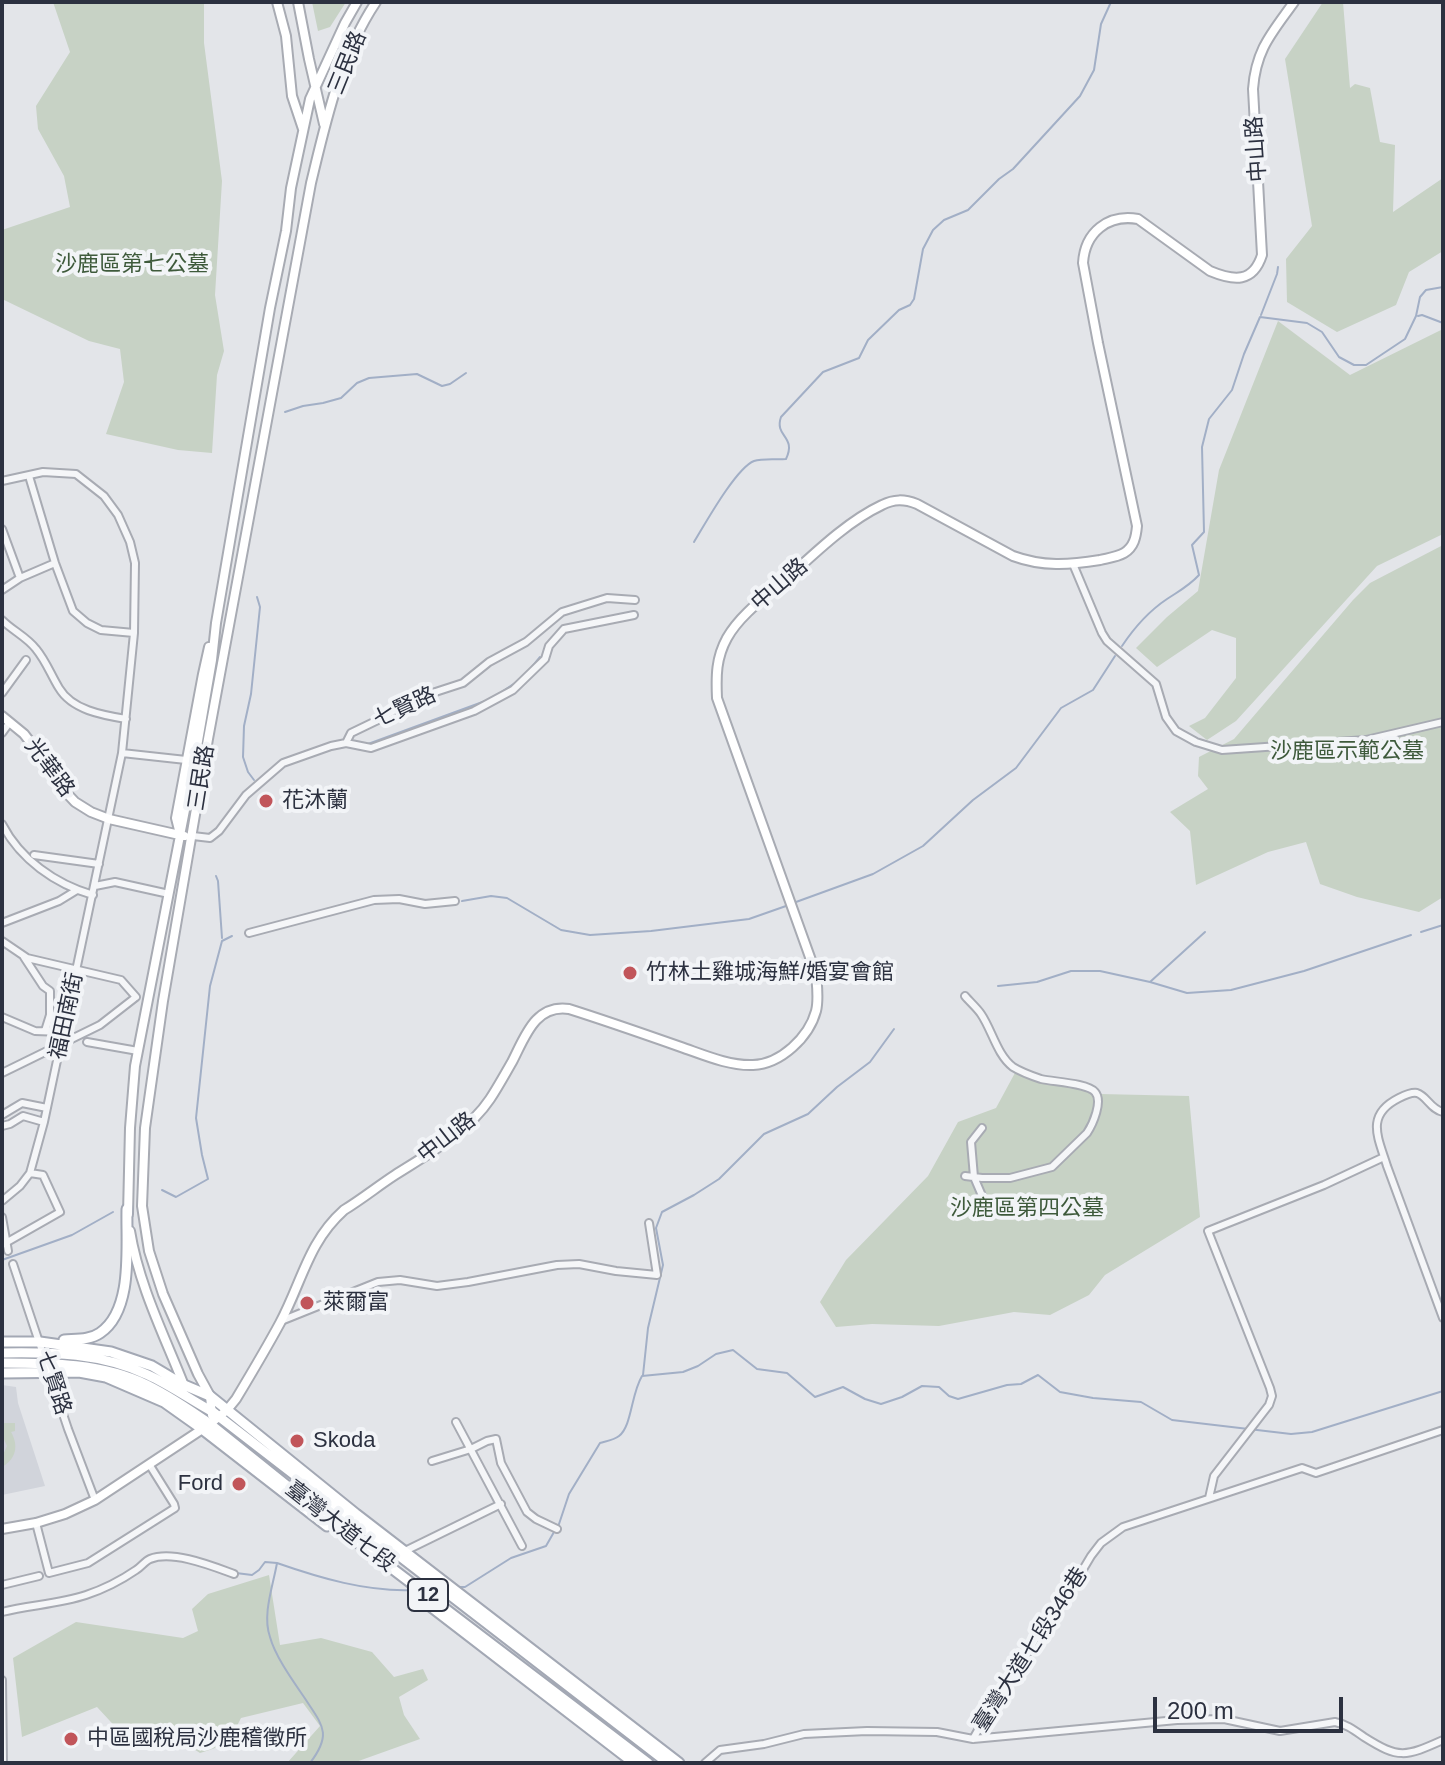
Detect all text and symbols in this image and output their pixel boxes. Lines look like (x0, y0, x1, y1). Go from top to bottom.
street label: 三民路 (323, 27, 373, 99)
street label: 中山路 (1242, 115, 1272, 183)
park label: 沙鹿區第七公墓 (55, 252, 209, 278)
street label: 中山路 (746, 553, 814, 617)
street label: 七賢路 (370, 682, 440, 734)
street label: 光華路 (19, 734, 79, 802)
park label: 沙鹿區示範公墓 (1270, 739, 1424, 765)
street label: 三民路 (184, 743, 220, 813)
place label: 花沐蘭 (282, 788, 348, 814)
marker: 花沐蘭 (257, 792, 275, 810)
place label: 竹林土雞城海鮮/婚宴會館 (646, 960, 894, 986)
marker: 竹林土雞城海鮮/婚宴會館 (621, 964, 639, 982)
street label: 福田南街 (45, 970, 89, 1062)
street label: 中山路 (413, 1107, 481, 1169)
park label: 沙鹿區第四公墓 (950, 1196, 1104, 1222)
place label: 萊爾富 (323, 1290, 389, 1316)
marker: 萊爾富 (298, 1294, 316, 1312)
street label: 七賢路 (30, 1348, 76, 1418)
place label: Skoda (313, 1428, 375, 1454)
marker: Skoda (288, 1432, 306, 1450)
place label: Ford (178, 1471, 223, 1497)
marker: Ford (230, 1475, 248, 1493)
street label: 臺灣大道七段 (280, 1476, 400, 1578)
street label: 臺灣大道七段346巷 (968, 1563, 1094, 1737)
road number: 12 (408, 1579, 448, 1611)
scale bar (1157, 1681, 1347, 1731)
text: 200 m (1167, 1697, 1234, 1724)
place label: 中區國稅局沙鹿稽徵所 (87, 1726, 307, 1752)
marker: 中區國稅局沙鹿稽徵所 (62, 1730, 80, 1748)

